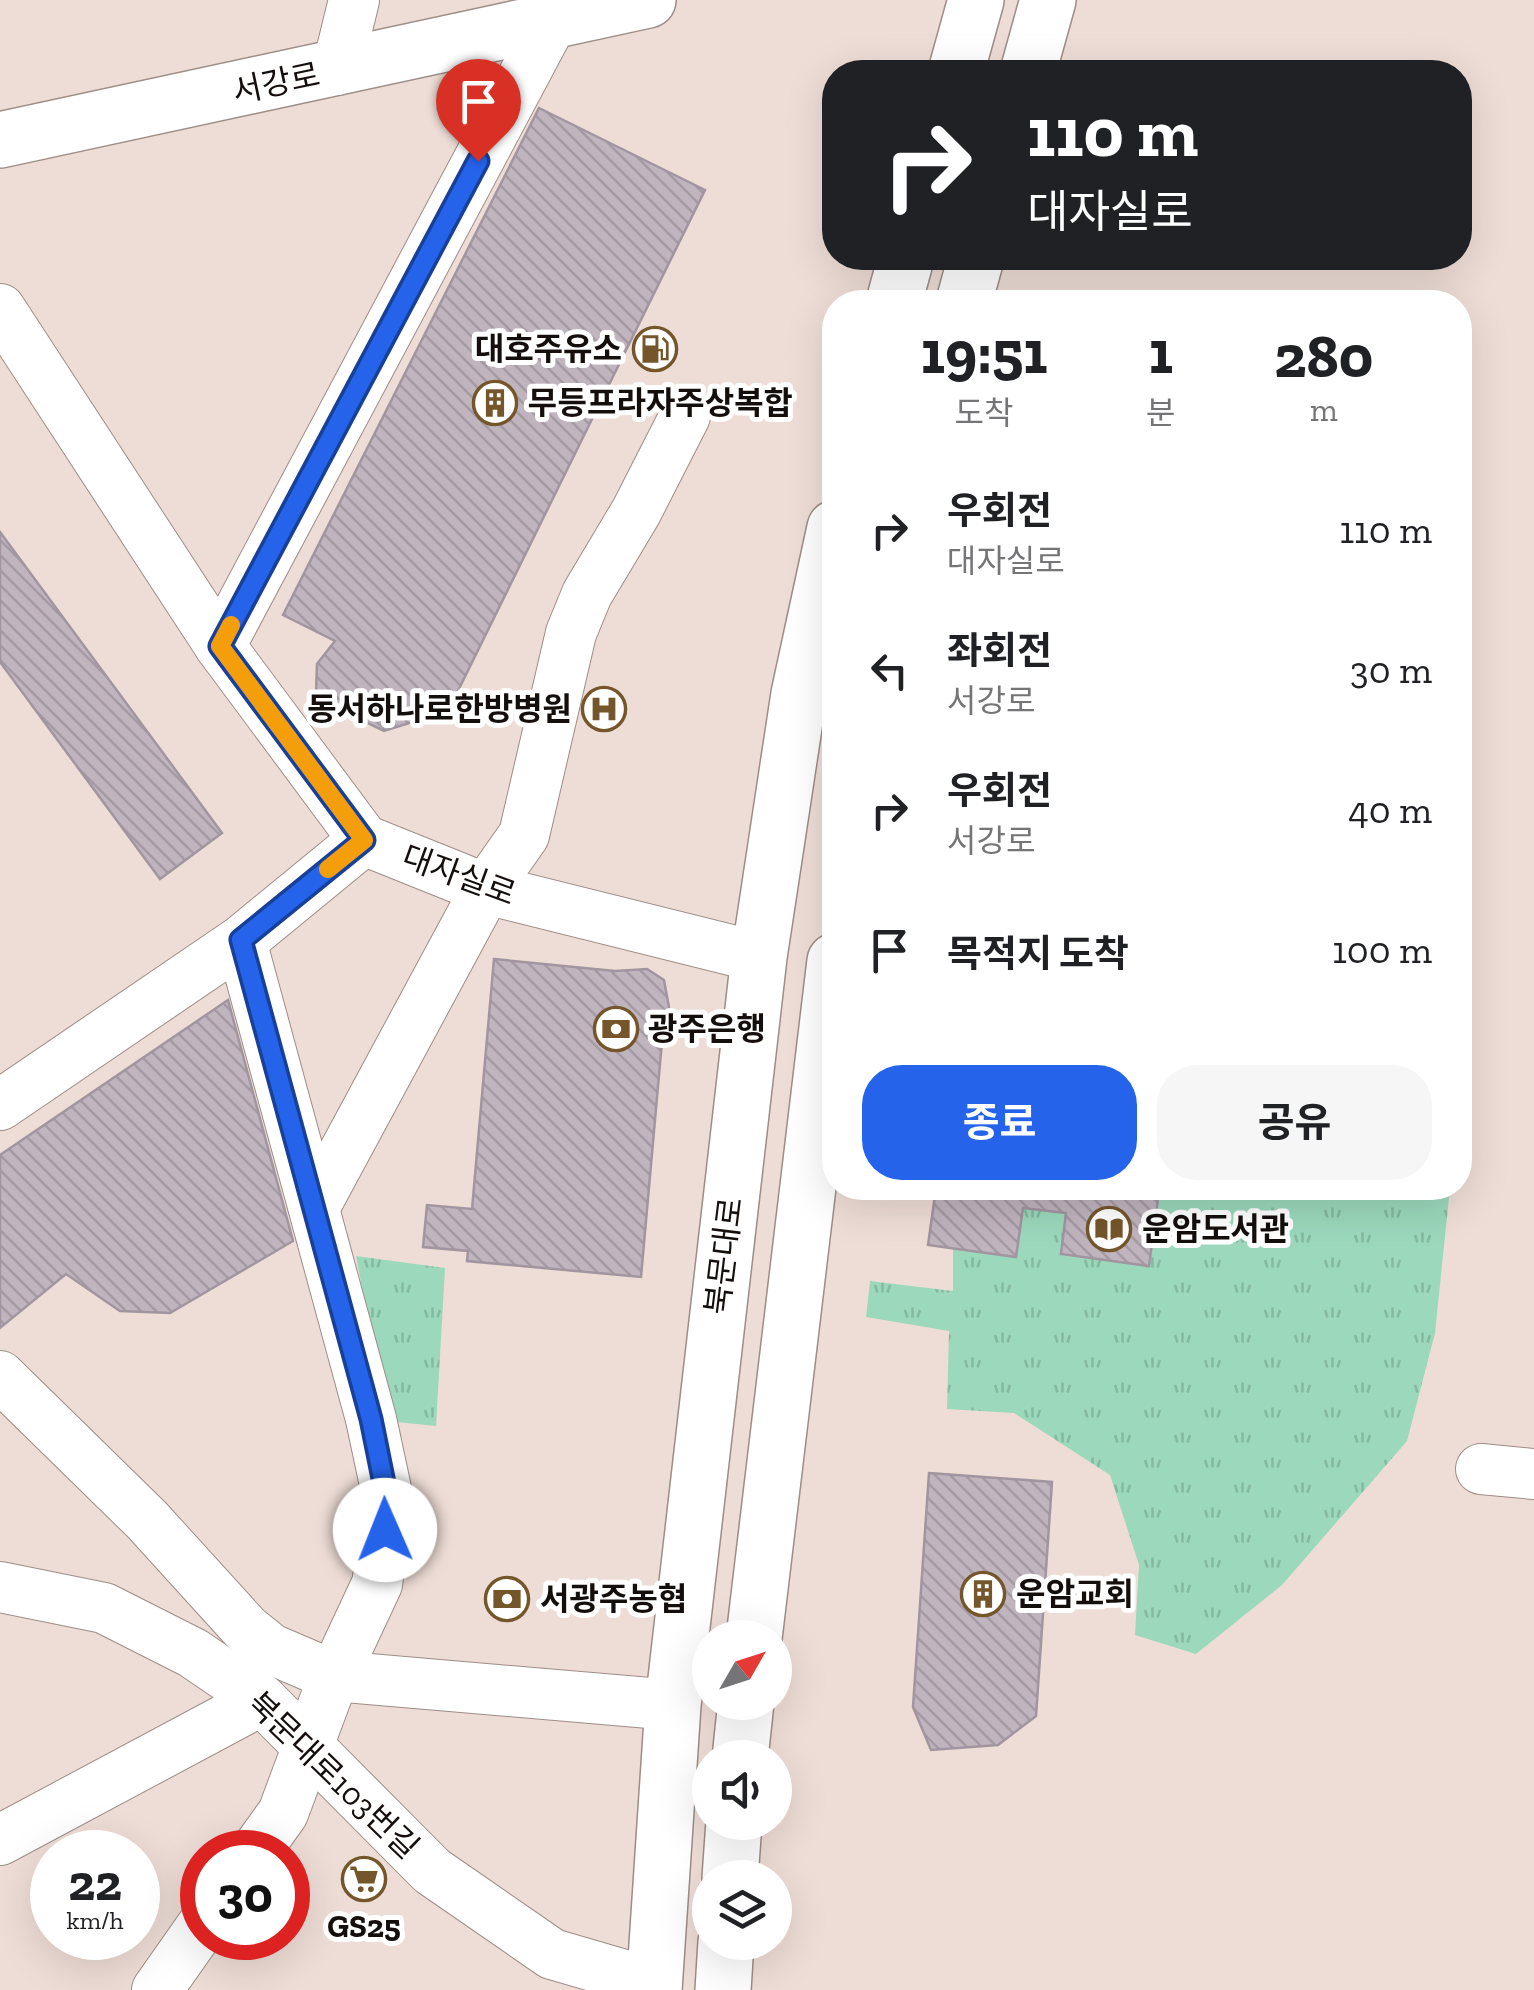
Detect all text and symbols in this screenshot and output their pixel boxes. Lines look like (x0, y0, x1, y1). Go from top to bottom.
street label: 서강로 (229, 55, 323, 111)
pin (436, 59, 521, 162)
icon: arrive (451, 74, 506, 129)
text: 110 m (1027, 90, 1198, 174)
icon: right (862, 100, 992, 230)
text: 대자실로 (1027, 185, 1193, 239)
text: 19:51 (921, 316, 1047, 388)
text: 1 (1149, 316, 1173, 388)
text: 280 (1274, 320, 1373, 392)
fuel station icon: 대호주유소 (632, 326, 678, 372)
place label: 대호주유소 (475, 330, 622, 368)
building icon: 무등프라자주상복합 (472, 380, 518, 426)
place label: 무등프라자주상복합 (528, 384, 793, 422)
text: m (1310, 391, 1338, 429)
text: 도착 (955, 394, 1013, 432)
text: 분 (1146, 394, 1176, 432)
text: 우회전 (947, 488, 1052, 534)
icon: right (862, 503, 917, 558)
text: 110 m (1339, 507, 1432, 553)
text: 대자실로 (947, 542, 1065, 580)
text: 좌회전 (947, 628, 1052, 674)
icon: left (862, 643, 917, 698)
text: 30 m (1350, 647, 1432, 693)
text: 서강로 (947, 682, 1035, 720)
hospital icon: 동서하나로한방병원 (581, 686, 627, 732)
place label: 동서하나로한방병원 (307, 690, 572, 728)
text: 우회전 (947, 768, 1052, 814)
icon: right (862, 783, 917, 838)
text: 40 m (1348, 787, 1432, 833)
text: 서강로 (947, 822, 1035, 860)
street label: 대자실로 (397, 837, 521, 913)
icon: arrive (862, 923, 917, 978)
text: 100 m (1332, 927, 1432, 973)
text: 목적지 도착 (947, 931, 1129, 977)
bank icon: 광주은행 (593, 1006, 639, 1052)
place label: 광주은행 (648, 1010, 766, 1048)
button: 종료 (862, 1065, 1137, 1180)
button: 공유 (1157, 1065, 1432, 1180)
street label: 북문대로 (698, 1195, 750, 1317)
library icon: 운암도서관 (1086, 1206, 1132, 1252)
place label: 운암도서관 (1142, 1210, 1289, 1248)
position arrow (333, 1478, 437, 1582)
building icon: 운암교회 (960, 1571, 1006, 1617)
place label: 운암교회 (1016, 1575, 1134, 1613)
bank icon: 서광주농협 (484, 1576, 530, 1622)
place label: 서광주농협 (540, 1580, 687, 1618)
north arrow (692, 1620, 792, 1720)
map controls (692, 1620, 792, 1960)
street label: 북문대로103번길 (240, 1684, 426, 1866)
button: sound (692, 1740, 792, 1840)
speed limit sign: 30 (180, 1830, 310, 1960)
text: 22 (68, 1853, 122, 1913)
supermarket icon: GS25 (341, 1856, 387, 1902)
button: layers (692, 1860, 792, 1960)
text: km/h (66, 1905, 124, 1935)
place label: GS25 (327, 1907, 401, 1945)

